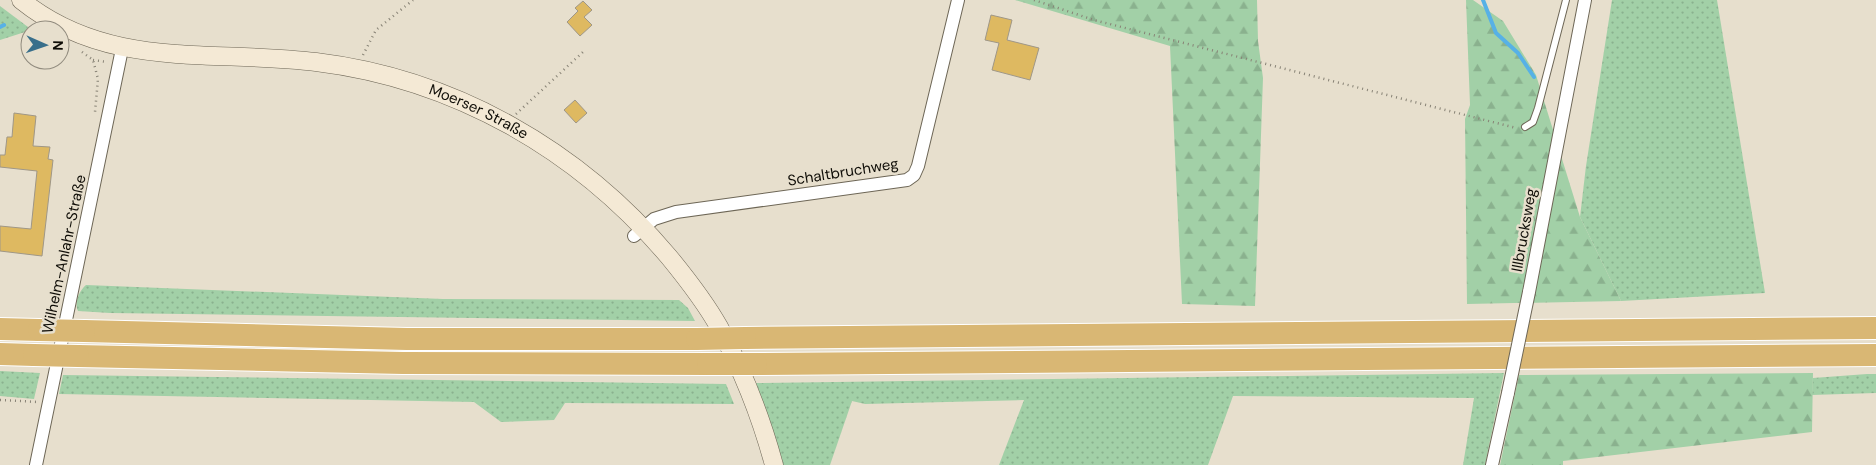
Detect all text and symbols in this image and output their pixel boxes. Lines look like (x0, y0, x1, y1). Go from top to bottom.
north arrow (20, 20, 70, 70)
text: N (49, 40, 67, 51)
street label: Moerser Straße (426, 79, 532, 144)
street label: Schaltbruchweg (786, 153, 900, 191)
street label: Wilhelm-Anlahr-Straße (37, 173, 91, 335)
street label: Illbrucksweg (1507, 187, 1541, 273)

